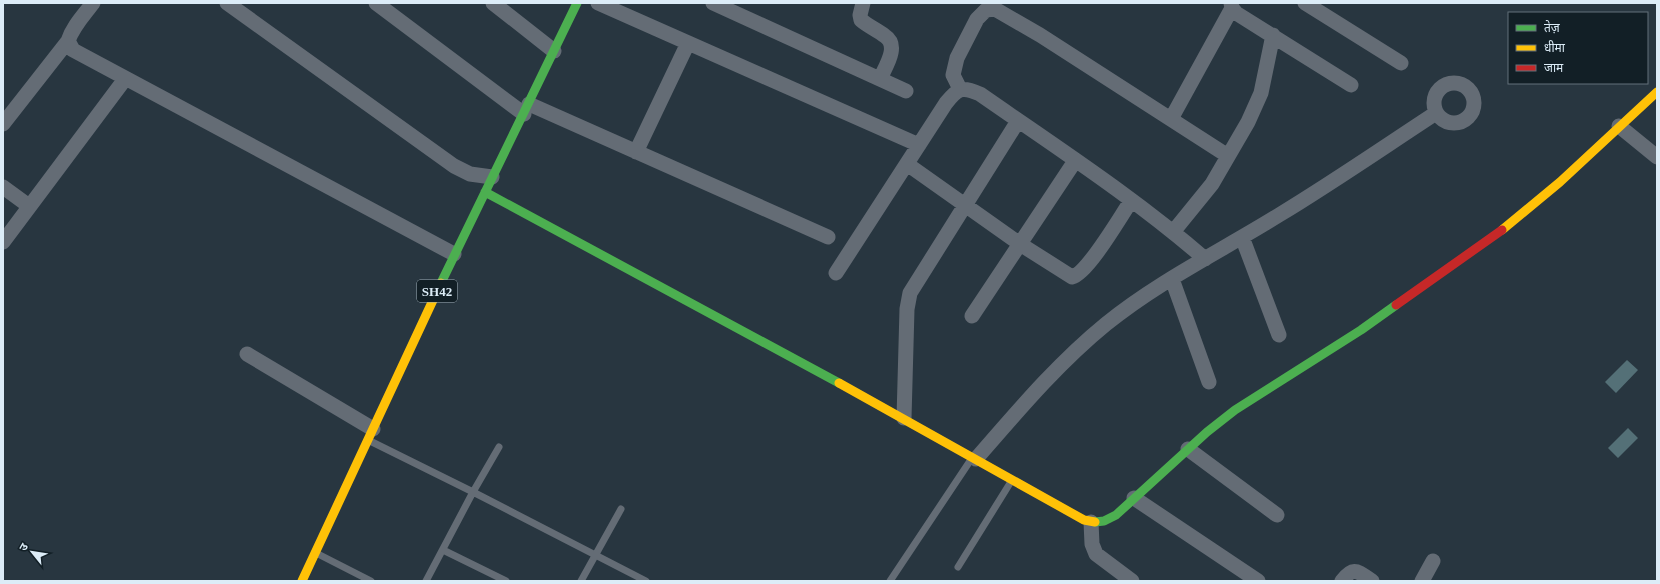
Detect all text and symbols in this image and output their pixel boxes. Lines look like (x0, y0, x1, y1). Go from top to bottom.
legend (1508, 12, 1648, 84)
text: तेज़ (1544, 20, 1561, 35)
text: धीमा (1544, 40, 1566, 55)
text: जाम (1544, 61, 1564, 75)
road number: SH42 (417, 280, 457, 302)
north arrow (12, 532, 52, 572)
text: उ (17, 541, 30, 553)

